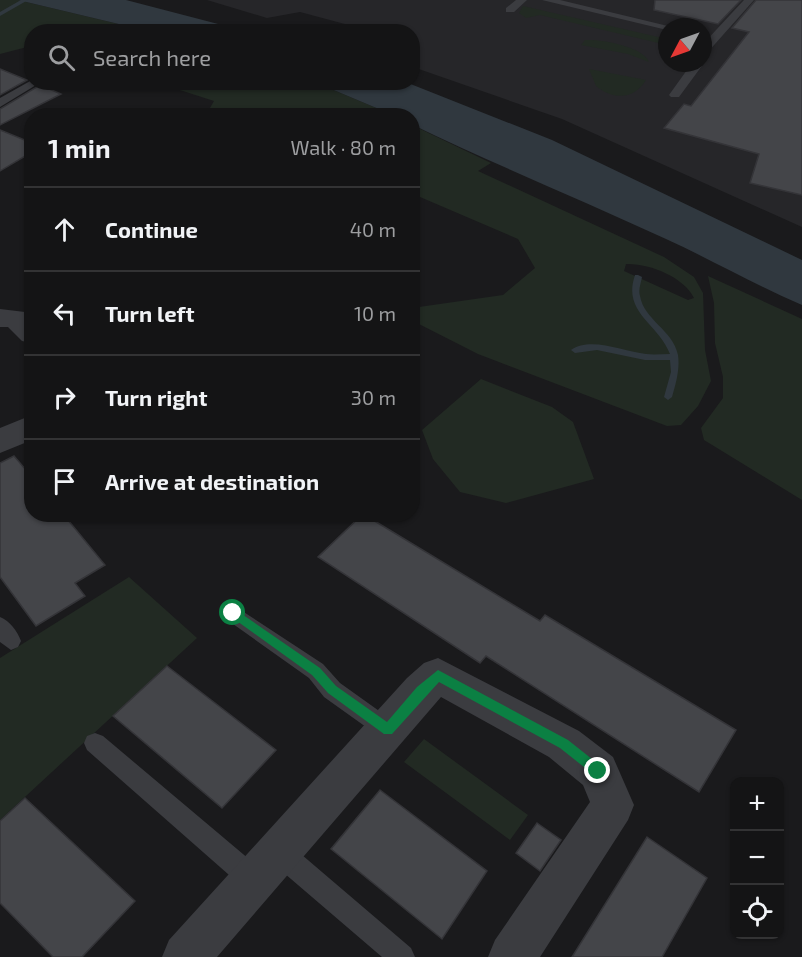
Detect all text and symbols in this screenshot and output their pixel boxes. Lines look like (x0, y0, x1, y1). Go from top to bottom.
north arrow (658, 18, 712, 72)
search box (24, 24, 420, 90)
icon: search (45, 41, 78, 74)
text: Search here (93, 44, 211, 70)
text: 1 min (48, 132, 111, 163)
text: Walk · 80 m (291, 135, 396, 159)
icon: ahead (48, 213, 81, 246)
text: Continue (105, 216, 198, 242)
text: 40 m (350, 217, 396, 241)
icon: left (48, 297, 81, 330)
text: Turn left (105, 300, 194, 326)
text: 10 m (354, 301, 396, 325)
icon: right (48, 381, 81, 414)
text: Turn right (105, 384, 207, 410)
text: 30 m (351, 385, 396, 409)
icon: arrive (48, 465, 81, 498)
text: Arrive at destination (105, 468, 319, 494)
route start (219, 599, 245, 625)
route end (584, 757, 610, 783)
map controls (730, 777, 784, 939)
button: + (730, 777, 784, 831)
button: − (730, 831, 784, 885)
button: locate (730, 885, 784, 939)

